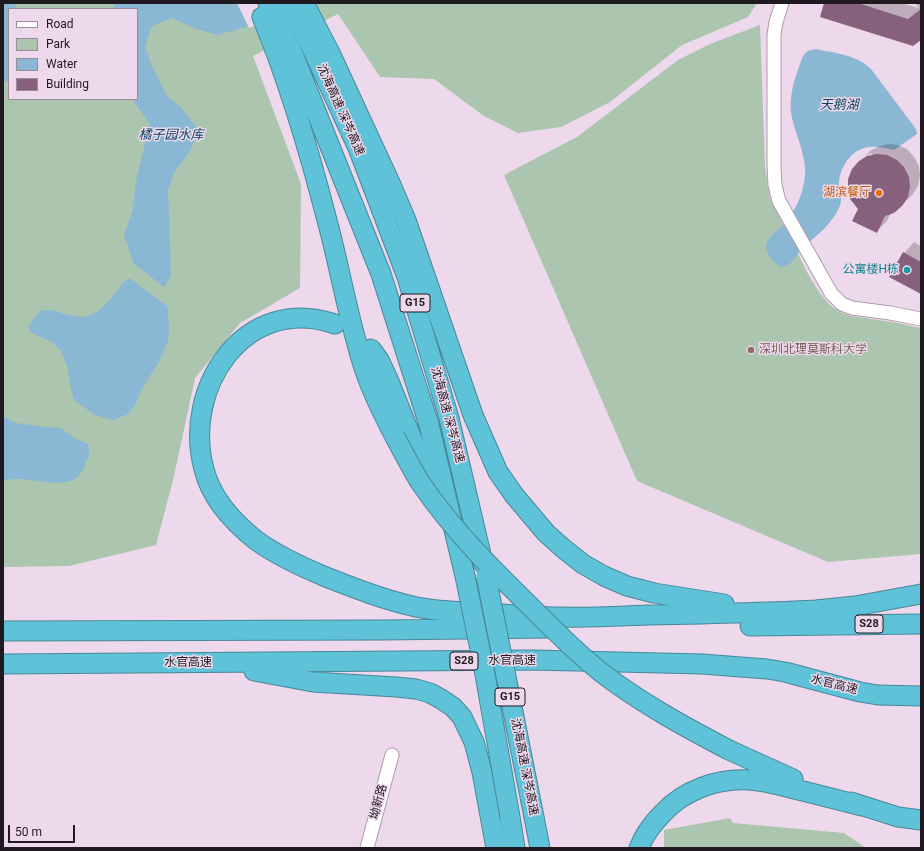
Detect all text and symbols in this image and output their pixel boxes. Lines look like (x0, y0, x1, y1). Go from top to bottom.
legend (8, 8, 138, 100)
text: Road (46, 17, 74, 31)
text: Park (46, 37, 70, 51)
text: Water (46, 57, 77, 71)
street label: 沈海高速 深岑高速 (313, 62, 367, 158)
text: Building (46, 77, 89, 91)
water label: 天鹅湖 (820, 98, 858, 114)
water label: 橘子园水库 (139, 128, 203, 144)
place label: 湖滨餐厅 (823, 186, 871, 200)
marker: 湖滨餐厅 (874, 188, 884, 198)
place label: 公寓楼H栋 (842, 263, 899, 277)
marker: 公寓楼H栋 (902, 265, 912, 275)
road number: G15 (400, 294, 430, 312)
place label: 深圳北理莫斯科大学 (759, 343, 867, 357)
marker: 深圳北理莫斯科大学 (746, 345, 756, 355)
street label: 沈海高速 深岑高速 (427, 365, 467, 465)
road number: S28 (855, 615, 883, 633)
road number: S28 (450, 652, 478, 670)
street label: 水官高速 (488, 654, 536, 668)
street label: 水官高速 (164, 656, 212, 670)
street label: 水官高速 (809, 672, 859, 698)
road number: G15 (495, 688, 525, 706)
street label: 沈海高速 深岑高速 (507, 717, 541, 817)
street label: 坳新路 (367, 783, 391, 821)
scale bar (10, 817, 77, 843)
text: 50 m (15, 825, 42, 839)

